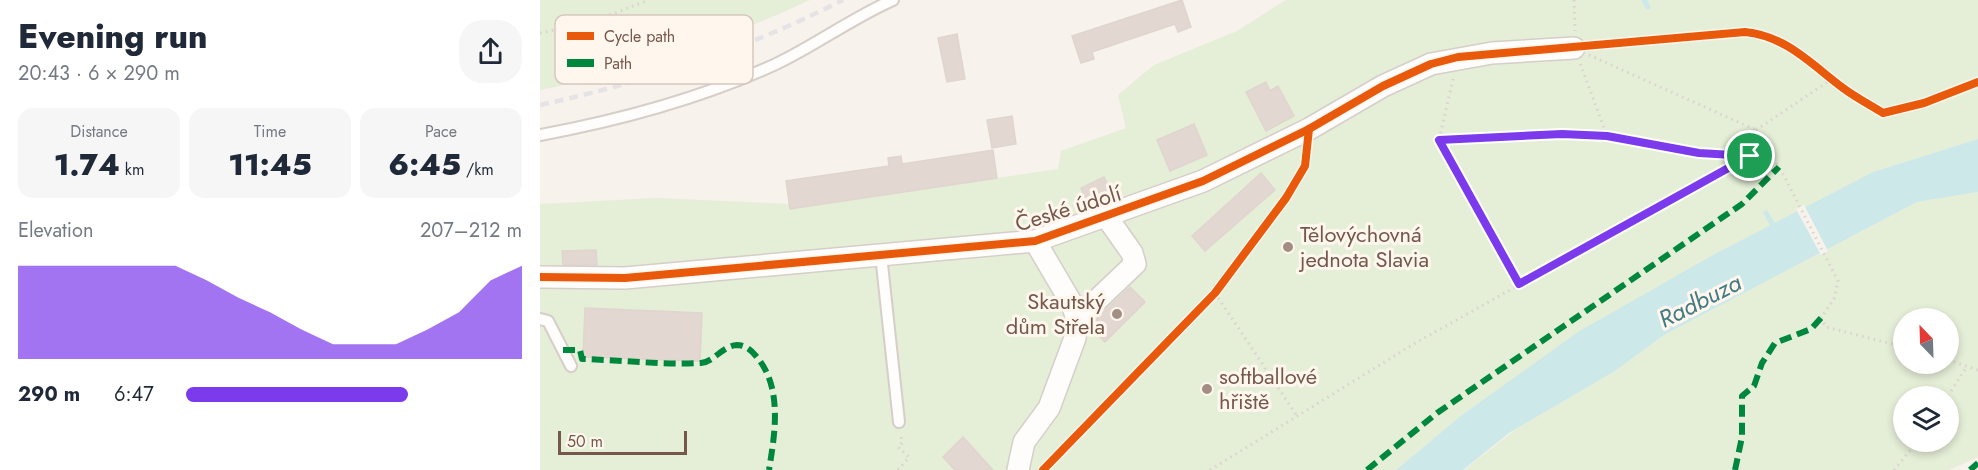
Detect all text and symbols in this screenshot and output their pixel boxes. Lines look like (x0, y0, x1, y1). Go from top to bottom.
text: Evening run (18, 13, 208, 60)
legend (555, 15, 753, 84)
button: share (459, 20, 522, 83)
text: Cycle path (604, 25, 675, 48)
text: Path (604, 52, 632, 75)
text: 20:43 · 6 × 290 m (18, 59, 180, 88)
text: Distance (70, 120, 128, 143)
text: Time (254, 120, 286, 143)
text: Pace (425, 120, 457, 143)
pin (1724, 130, 1775, 181)
icon: arrive (1733, 139, 1766, 172)
text: 1.74 (54, 143, 120, 186)
text: 11:45 (228, 143, 312, 186)
text: 6:45 (388, 143, 461, 186)
text: km (120, 158, 144, 181)
text: /km (461, 158, 494, 181)
street label: České údolí (1011, 176, 1126, 239)
text: Elevation (18, 216, 93, 245)
text: 207–212 m (420, 216, 522, 245)
place label: Tělovýchovná jednota Slavia (1298, 218, 1429, 275)
marker: Tělovýchovná jednota Slavia (1281, 240, 1295, 254)
water label: Radbuza (1652, 265, 1747, 336)
place label: Skautský dům Střela (1006, 285, 1105, 342)
marker: Skautský dům Střela (1110, 307, 1124, 321)
north arrow (1893, 308, 1959, 374)
map controls (1893, 308, 1959, 452)
place label: softballové hřiště (1219, 360, 1317, 417)
text: 290 m (18, 380, 80, 409)
text: 6:47 (114, 380, 154, 409)
marker: softballové hřiště (1200, 382, 1214, 396)
button: layers (1893, 386, 1959, 452)
scale bar (558, 428, 687, 456)
text: 50 m (567, 430, 603, 453)

